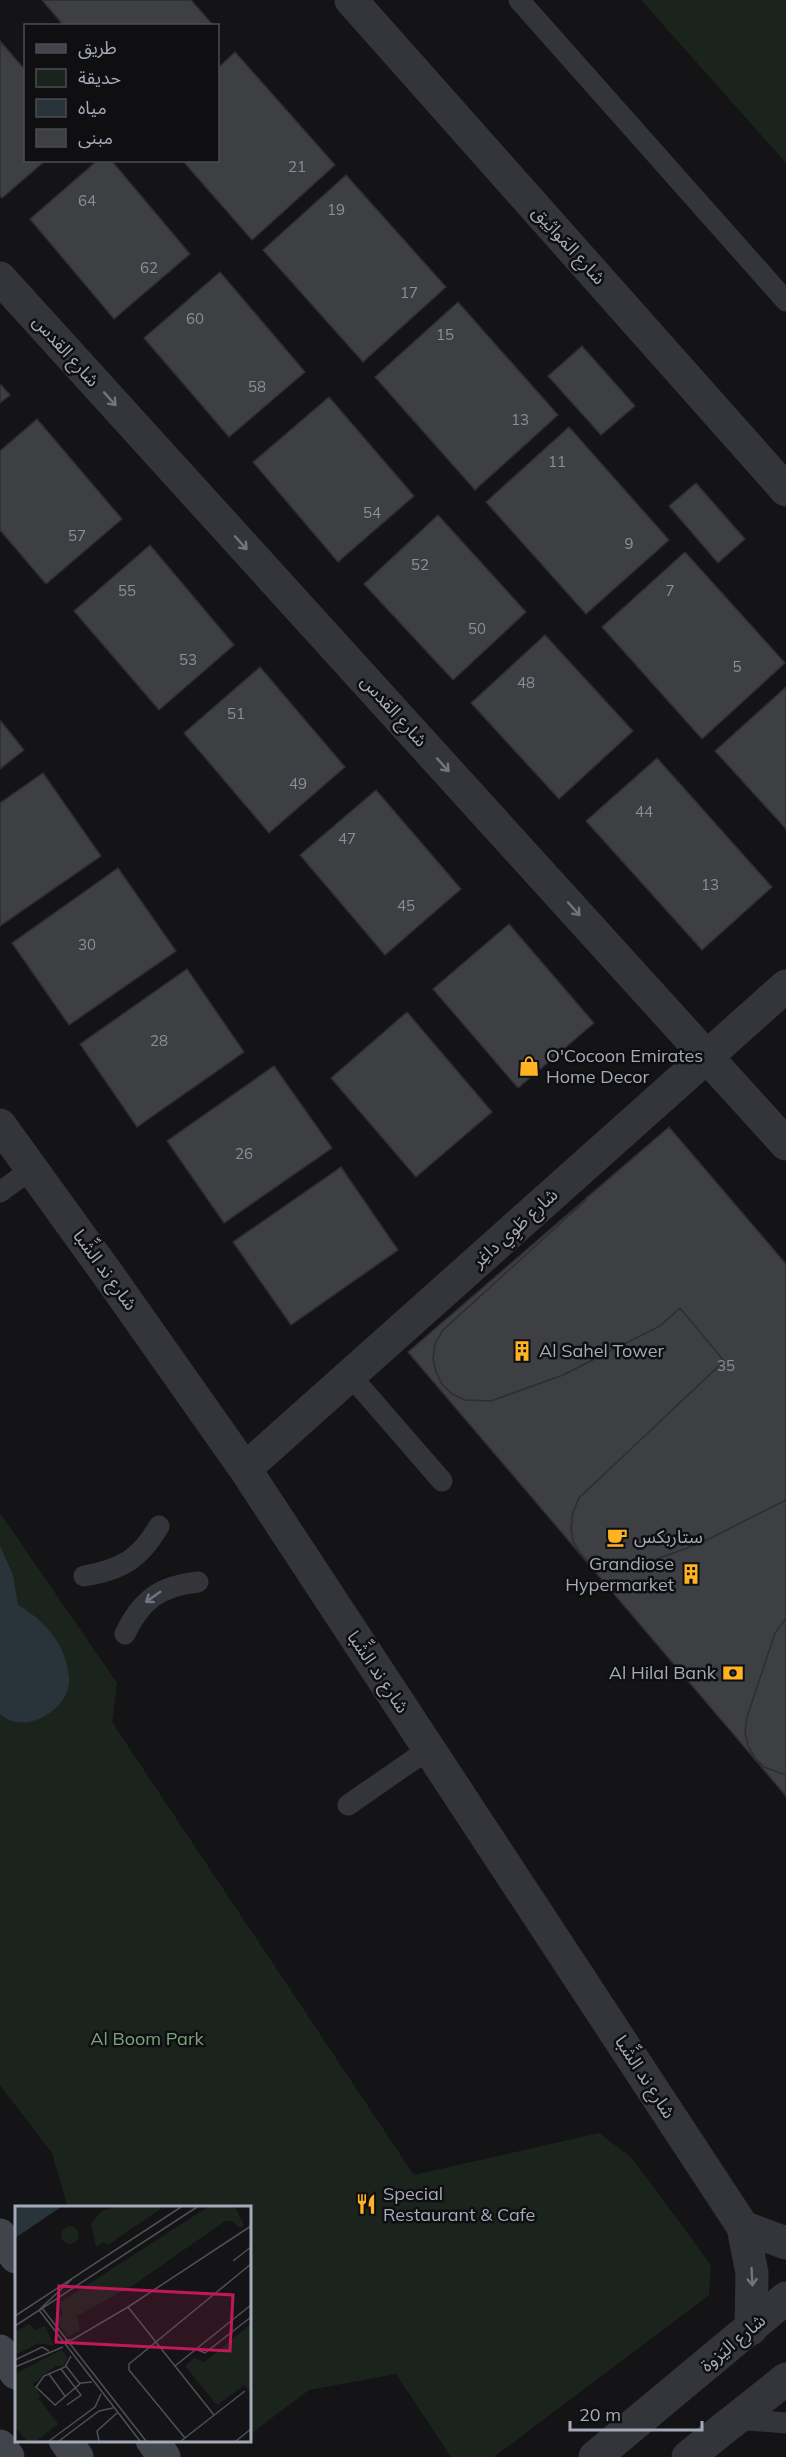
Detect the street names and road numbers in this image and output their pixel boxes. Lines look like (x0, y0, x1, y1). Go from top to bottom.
street label: شارع المَواثِيق (526, 200, 611, 291)
street label: شارع القدس (26, 310, 105, 393)
street label: شارع القدس (354, 670, 433, 753)
street label: شارع طَوِي داغِر (466, 1183, 565, 1275)
street label: شارع ند الشِّبا (66, 1222, 146, 1316)
street label: شارع ند الشِّبا (340, 1624, 417, 1719)
street label: شارع ند الشِّبا (608, 2029, 684, 2124)
street label: شارع اليَزوة (695, 2309, 772, 2379)

